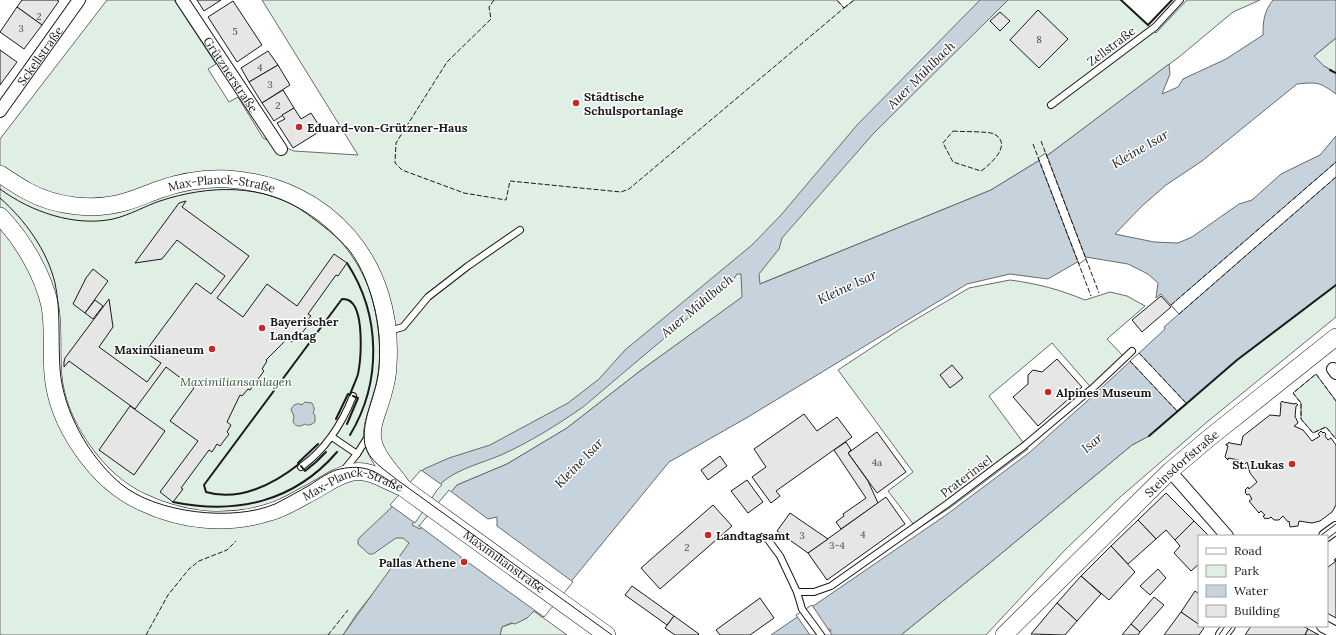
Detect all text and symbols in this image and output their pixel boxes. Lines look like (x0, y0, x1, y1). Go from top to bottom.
house number: 2 (36, 10, 42, 23)
house number: 3 (18, 22, 24, 35)
street label: Sckellstraße (13, 23, 66, 88)
street label: Zellstraße (1084, 23, 1138, 69)
house number: 5 (232, 25, 238, 38)
house number: 8 (1036, 33, 1042, 46)
street label: Grütznerstraße (201, 34, 262, 115)
water label: Auer Mühlbach (883, 37, 959, 113)
house number: 4 (257, 61, 263, 74)
house number: 3 (267, 78, 273, 91)
place label: Städtische Schulsportanlage (584, 89, 684, 118)
marker: Städtische Schulsportanlage (571, 98, 581, 108)
house number: 2 (275, 99, 281, 112)
place label: Eduard-von-Grützner-Haus (307, 120, 468, 135)
marker: Eduard-von-Grützner-Haus (294, 122, 304, 132)
water label: Kleine Isar (1108, 126, 1172, 172)
street label: Max-Planck-Straße (166, 171, 278, 195)
water label: Kleine Isar (815, 266, 879, 308)
water label: Auer Mühlbach (657, 270, 737, 342)
place label: Bayerischer Landtag (270, 314, 339, 343)
marker: Bayerischer Landtag (257, 323, 267, 333)
place label: Maximilianeum (114, 342, 204, 357)
marker: Maximilianeum (207, 344, 217, 354)
park label: Maximiliansanlagen (180, 374, 293, 389)
place label: Alpines Museum (1056, 385, 1151, 400)
marker: Alpines Museum (1043, 387, 1053, 397)
street label: Steinsdorfstraße (1141, 426, 1221, 500)
water label: Isar (1078, 429, 1106, 457)
water label: Kleine Isar (551, 434, 607, 492)
street label: Praterinsel (937, 452, 995, 500)
house number: 4a (872, 456, 882, 469)
place label: St. Lukas (1232, 457, 1284, 472)
marker: St. Lukas (1287, 459, 1297, 469)
street label: Max-Planck-Straße (300, 464, 406, 503)
street label: Maximilianstraße (461, 526, 549, 596)
place label: Landtagsamt (716, 528, 791, 543)
house number: 4 (860, 528, 866, 541)
house number: 3 (799, 529, 805, 542)
marker: Landtagsamt (703, 530, 713, 540)
legend (1198, 535, 1328, 627)
house number: 3-4 (829, 539, 846, 552)
house number: 2 (684, 541, 690, 554)
text: Road (1234, 543, 1262, 558)
place label: Pallas Athene (379, 555, 457, 570)
marker: Pallas Athene (459, 557, 469, 567)
text: Park (1234, 563, 1260, 578)
text: Water (1234, 583, 1269, 598)
text: Building (1234, 603, 1280, 618)

